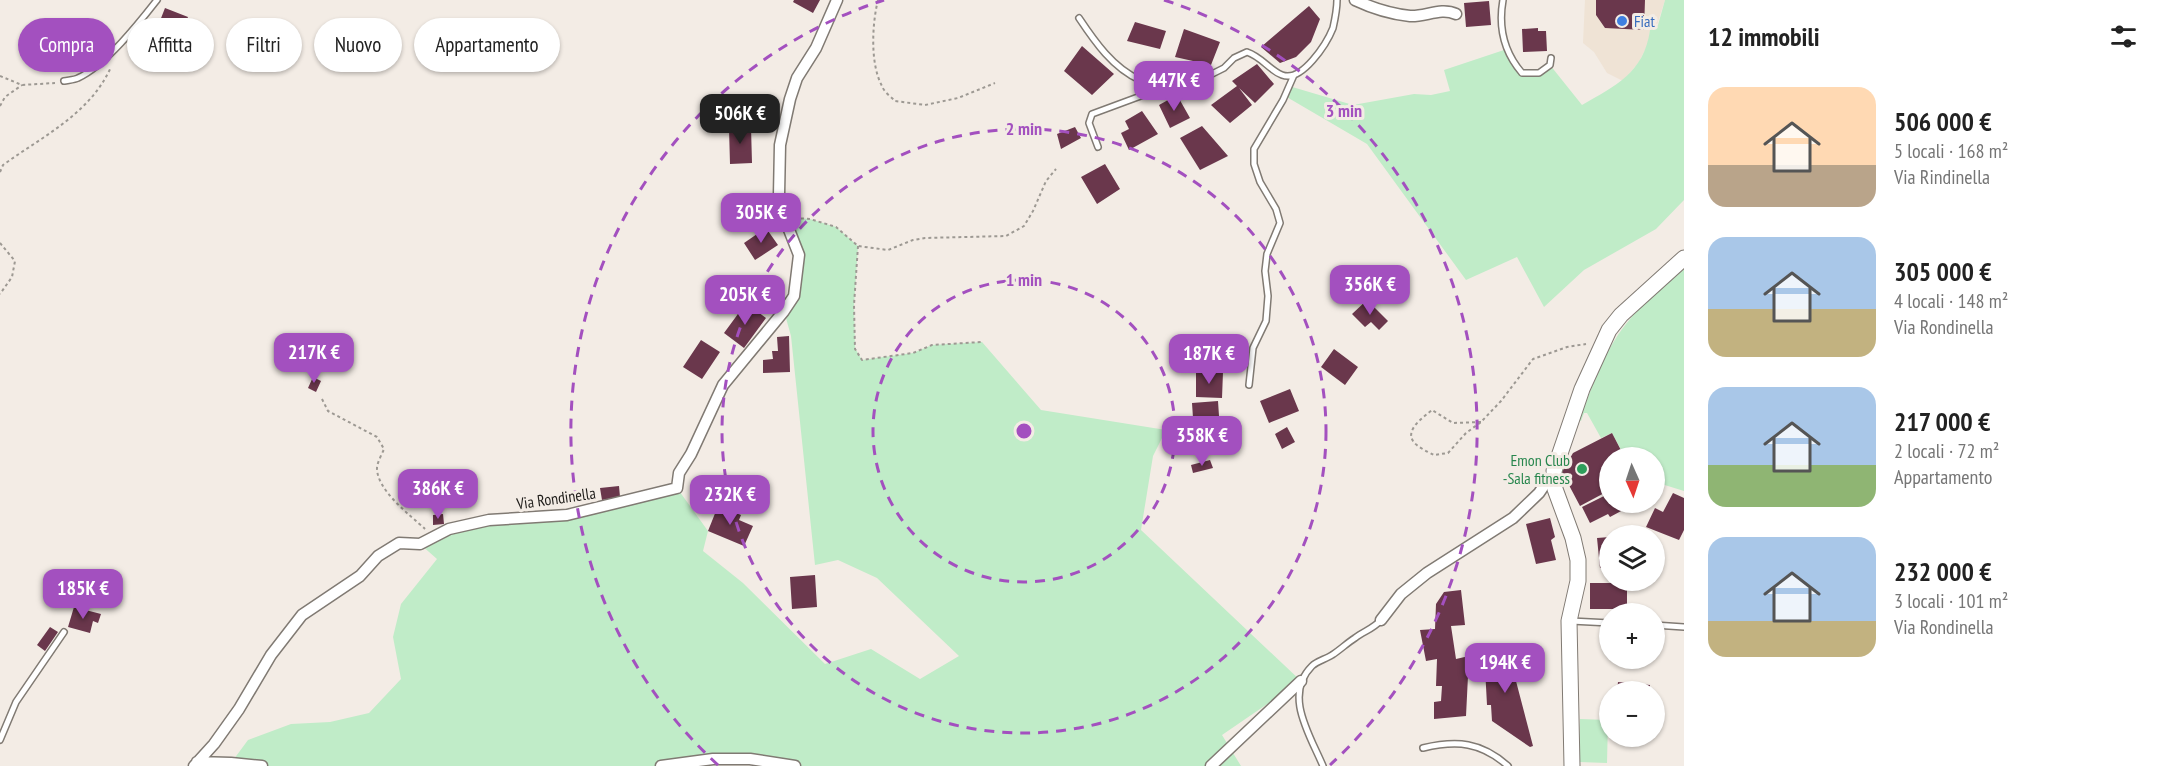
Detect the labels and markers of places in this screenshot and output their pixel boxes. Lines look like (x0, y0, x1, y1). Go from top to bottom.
place label: Fiat (1634, 11, 1655, 31)
marker: Fiat (1615, 14, 1629, 28)
pin: 447K € (1125, 61, 1223, 112)
pin: 506K € (691, 94, 789, 145)
pin: 305K € (712, 193, 810, 244)
pin: 356K € (1321, 265, 1419, 316)
pin: 205K € (696, 275, 794, 326)
pin: 217K € (265, 333, 363, 384)
pin: 187K € (1160, 334, 1258, 385)
pin: 358K € (1153, 416, 1251, 467)
centre of rings (1014, 421, 1034, 441)
place label: Emon Club -Sala fitness (1503, 450, 1570, 488)
marker: Emon Club -Sala fitness (1575, 462, 1589, 476)
pin: 386K € (389, 469, 487, 520)
pin: 232K € (681, 475, 779, 526)
pin: 185K € (34, 569, 132, 620)
pin: 194K € (1456, 643, 1554, 694)

